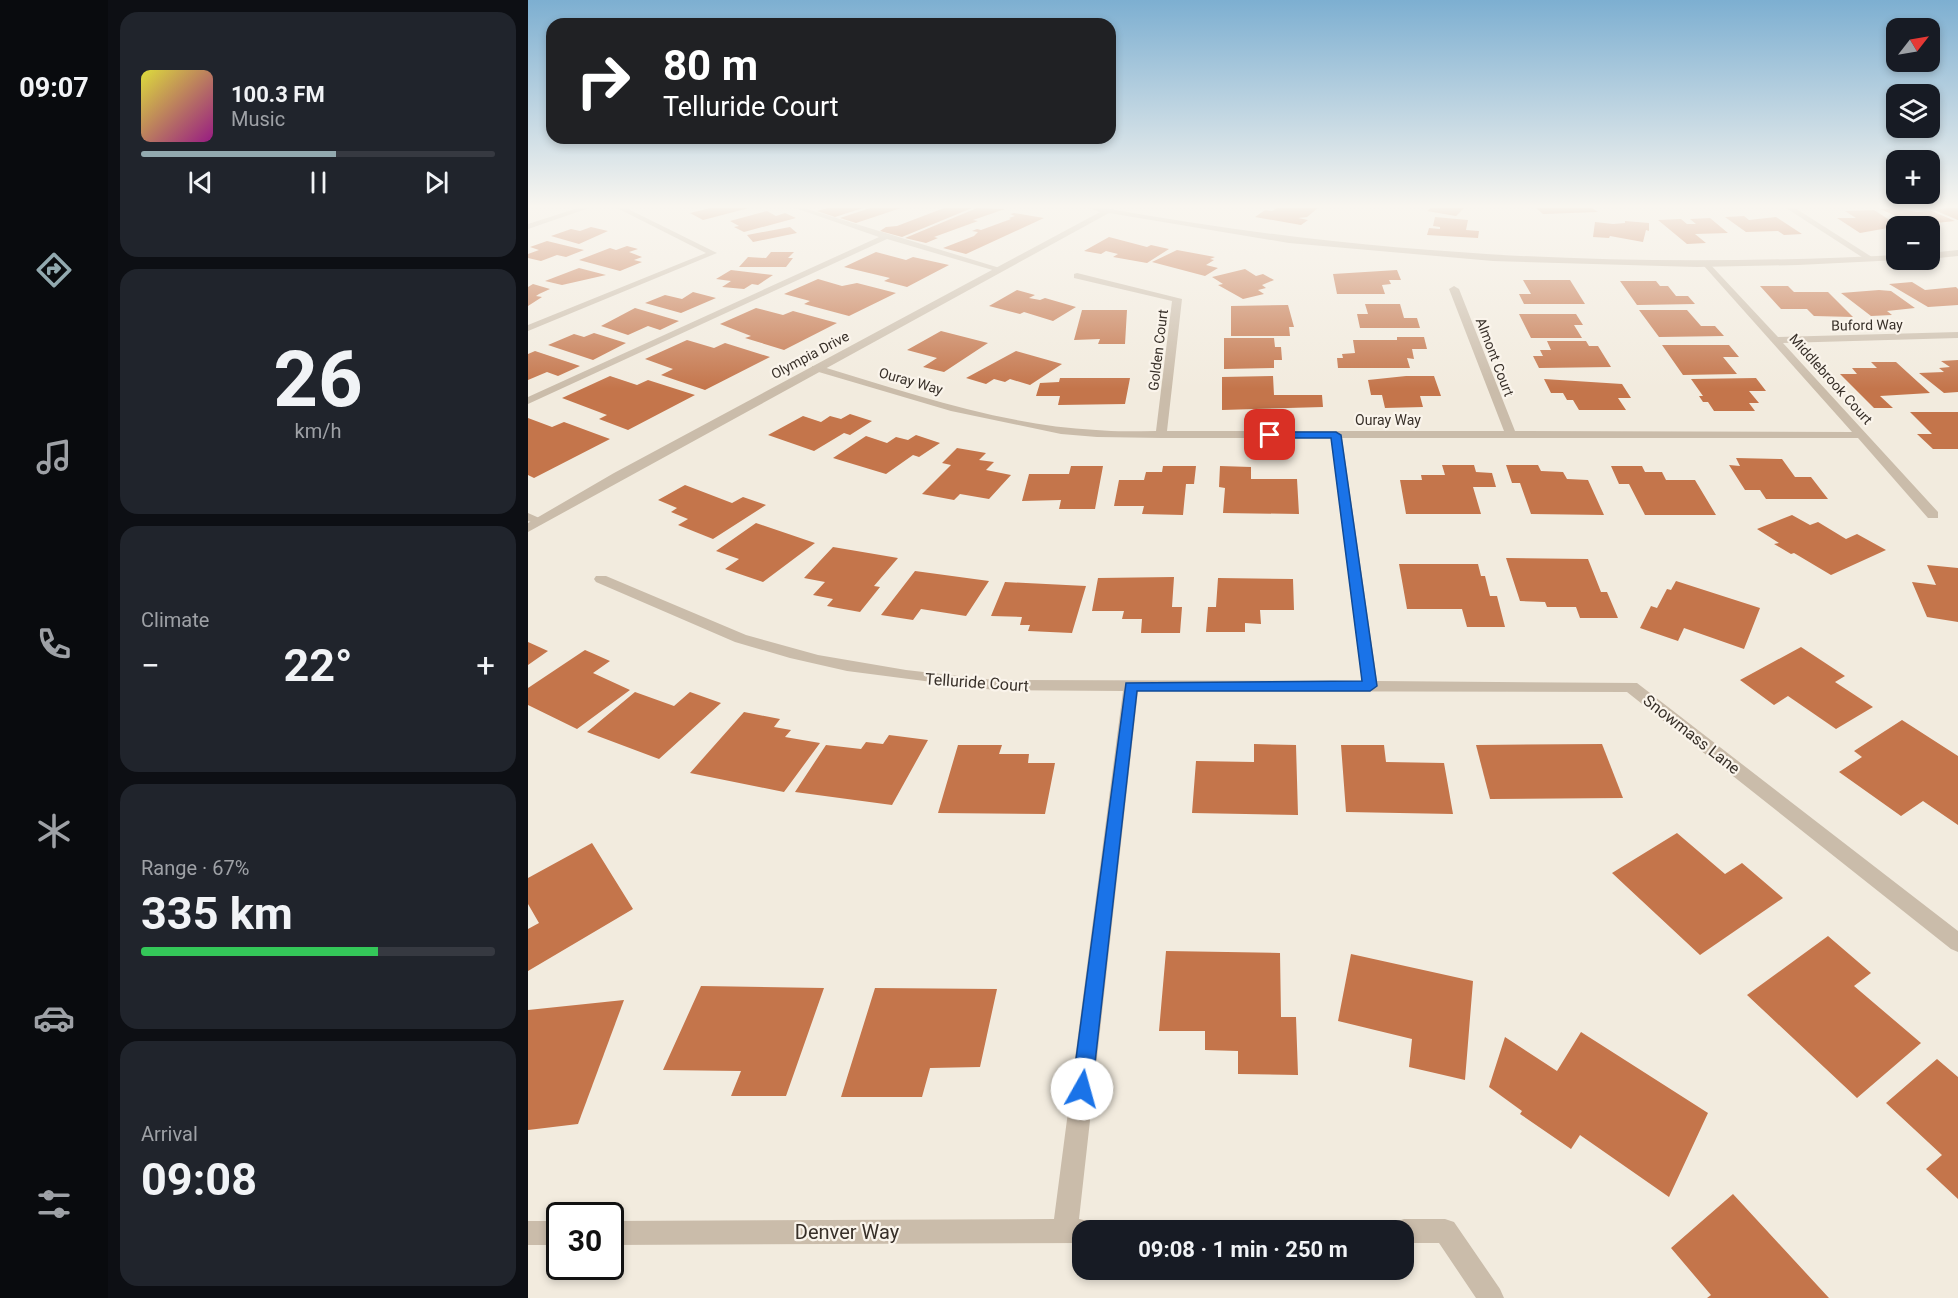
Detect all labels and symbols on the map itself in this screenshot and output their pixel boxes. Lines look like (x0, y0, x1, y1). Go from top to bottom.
north arrow (1886, 18, 1940, 72)
street label: Golden Court (1145, 308, 1171, 392)
street label: Almont Court (1473, 315, 1518, 399)
street label: Buford Way (1831, 316, 1903, 334)
street label: Olympia Drive (768, 328, 852, 382)
street label: Middlebrook Court (1786, 331, 1876, 428)
street label: Ouray Way (877, 364, 945, 398)
pin (1244, 409, 1295, 460)
street label: Ouray Way (1355, 412, 1421, 428)
street label: Telluride Court (924, 669, 1030, 696)
street label: Snowmass Lane (1640, 691, 1744, 778)
position arrow (1050, 1057, 1114, 1121)
speed limit sign: 30 (546, 1202, 624, 1280)
street label: Denver Way (795, 1220, 900, 1244)

